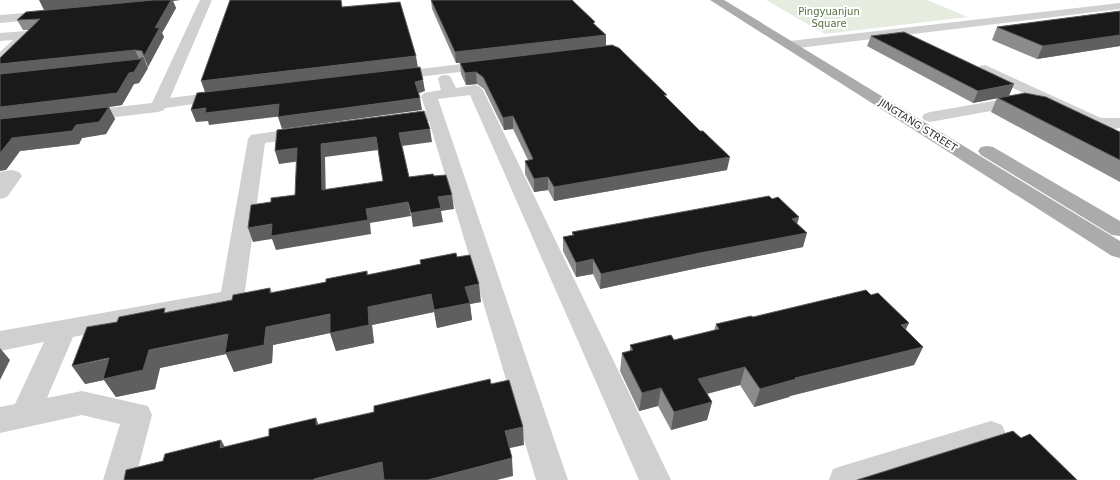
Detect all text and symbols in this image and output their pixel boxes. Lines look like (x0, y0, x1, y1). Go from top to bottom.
park label: Pingyuanjun Square (798, 6, 860, 29)
street label: JINGTANG STREET (876, 96, 960, 154)

